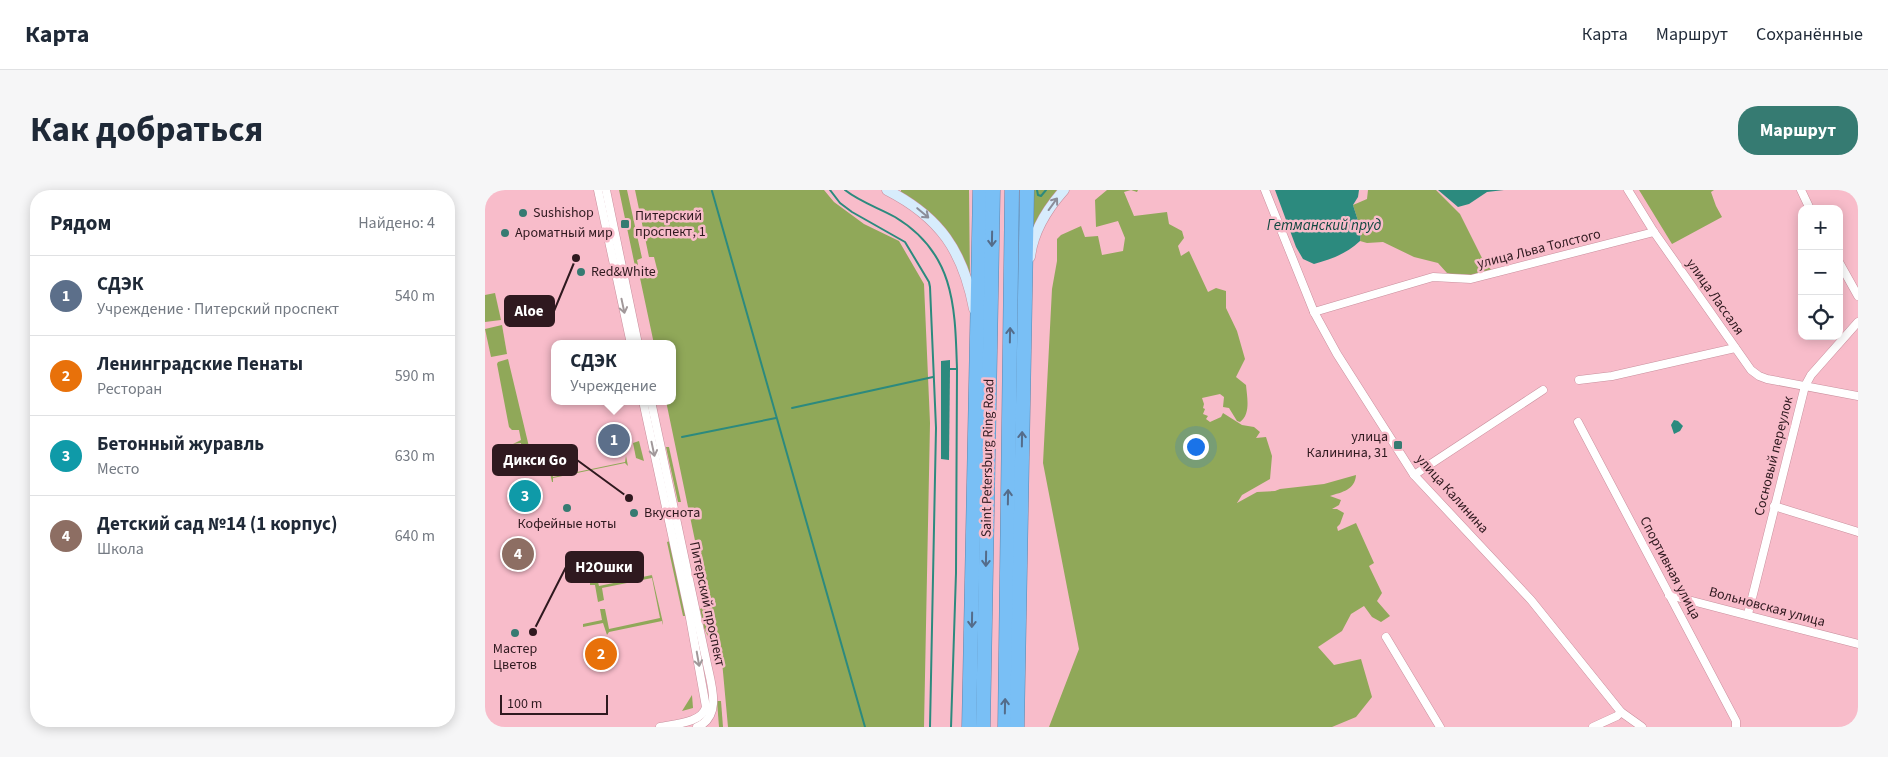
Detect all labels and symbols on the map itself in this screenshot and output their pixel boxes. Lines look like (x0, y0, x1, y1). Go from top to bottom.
one-way arrow (1047, 198, 1058, 211)
place label: Sushishop (533, 203, 594, 223)
place label: Питерский проспект, 1 (635, 206, 706, 242)
marker: Sushishop (517, 207, 529, 219)
one-way arrow (916, 207, 929, 218)
water label: Гетманский пруд (1267, 215, 1381, 236)
marker: Питерский проспект, 1 (619, 218, 631, 230)
place label: Ароматный мир (515, 223, 613, 243)
street label: улица Льва Толстого (1475, 224, 1603, 274)
marker: Ароматный мир (499, 227, 511, 239)
one-way arrow (987, 230, 997, 246)
street label: улица Лассаля (1681, 255, 1749, 339)
place label: Red&White (591, 262, 656, 282)
marker: Red&White (575, 266, 587, 278)
callout: Aloe (505, 296, 554, 326)
one-way arrow (618, 298, 628, 314)
text: Aloe (514, 301, 544, 322)
one-way arrow (1005, 327, 1015, 344)
street label: Saint Petersburg Ring Road (977, 379, 999, 537)
street label: Сосновый переулок (1749, 394, 1799, 518)
pin: 1 (598, 421, 630, 459)
place label: улица Калинина, 31 (1307, 427, 1388, 463)
one-way arrow (1017, 431, 1027, 447)
your location (1183, 434, 1209, 460)
marker: улица Калинина, 31 (1392, 439, 1404, 451)
one-way arrow (649, 441, 658, 457)
callout: Дикси Go (493, 445, 577, 475)
text: Дикси Go (503, 450, 567, 471)
street label: улица Калинина (1411, 450, 1493, 538)
pin: 3 (509, 477, 541, 515)
one-way arrow (1003, 490, 1013, 506)
marker: Кофейные ноты (561, 502, 573, 514)
place label: Вкуснота (644, 503, 700, 523)
marker: Вкуснота (628, 507, 640, 519)
street label: Спортивная улица (1634, 513, 1706, 623)
place label: Кофейные ноты (518, 514, 616, 534)
pin: 4 (502, 535, 534, 573)
street label: Питерский проспект (684, 540, 730, 669)
one-way arrow (981, 550, 991, 566)
callout: H2Oшки (566, 552, 643, 582)
text: H2Oшки (575, 557, 633, 578)
street label: Вольновская улица (1707, 582, 1827, 632)
one-way arrow (967, 611, 977, 627)
marker: Мастер Цветов (509, 627, 521, 639)
pin: 2 (585, 635, 617, 673)
place label: Мастер Цветов (493, 639, 537, 675)
one-way arrow (694, 651, 704, 667)
scale bar (500, 692, 607, 715)
one-way arrow (1000, 699, 1010, 715)

